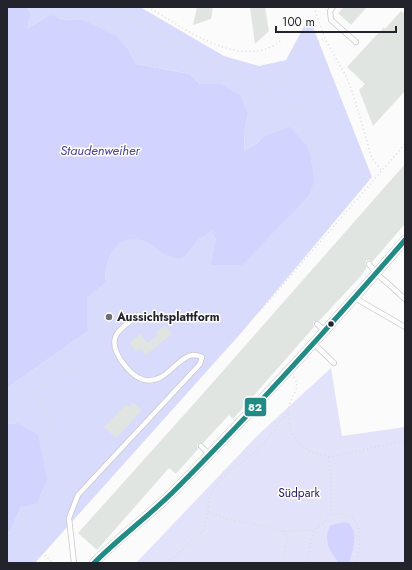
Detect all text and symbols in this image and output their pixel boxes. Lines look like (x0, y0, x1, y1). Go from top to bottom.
scale bar (276, 8, 396, 34)
text: 100 m (282, 13, 315, 31)
water label: Staudenweiher (60, 141, 140, 160)
place label: Aussichtsplattform (116, 308, 220, 326)
marker: Aussichtsplattform (104, 312, 114, 322)
unlabelled marker (326, 319, 336, 329)
line badge: 82 (244, 397, 267, 417)
text: 82 (248, 399, 262, 415)
park label: Südpark (278, 484, 321, 502)

